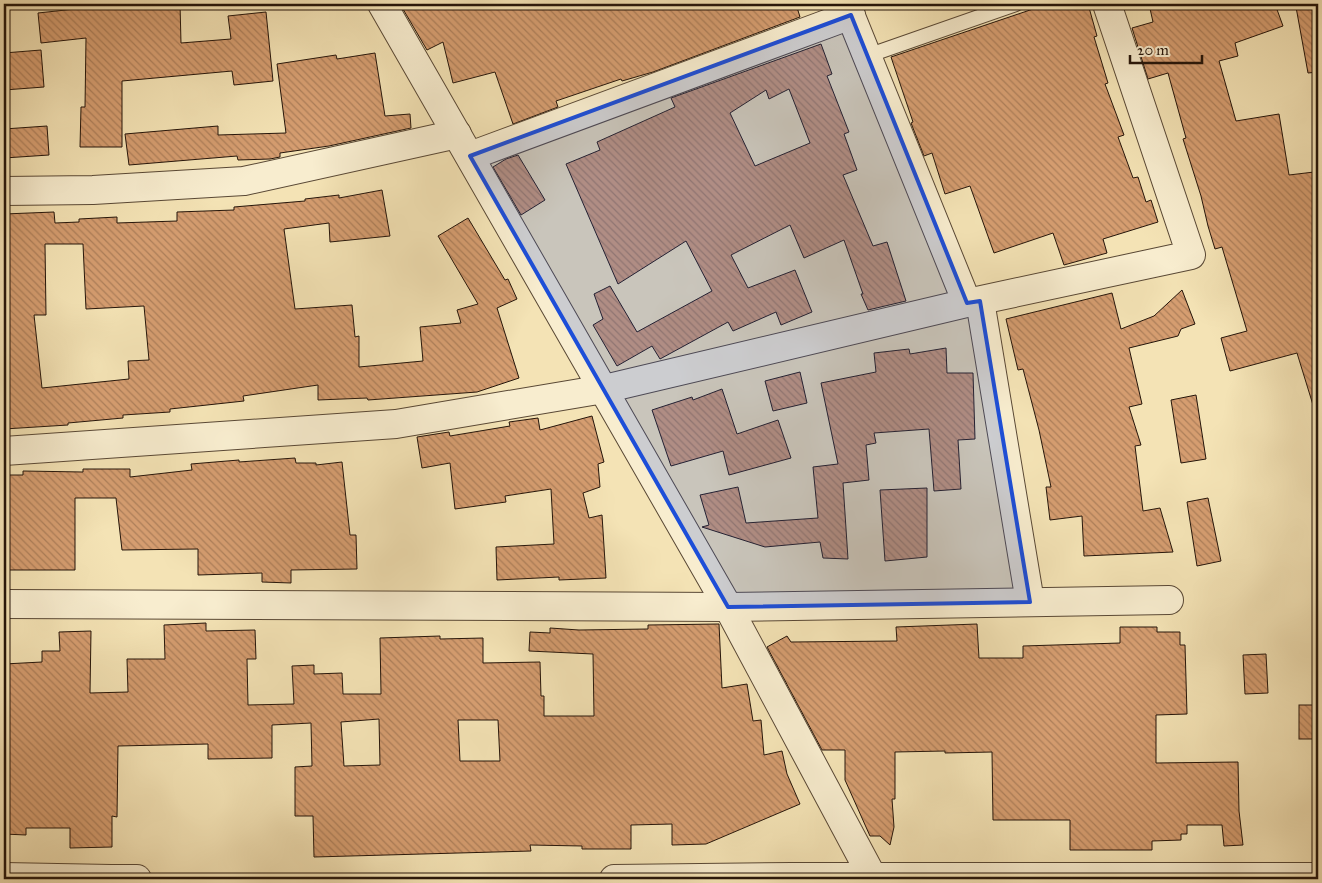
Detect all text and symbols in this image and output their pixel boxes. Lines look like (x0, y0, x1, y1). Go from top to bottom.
scale bar (1130, 32, 1202, 64)
text: 20 m (1137, 41, 1169, 59)

